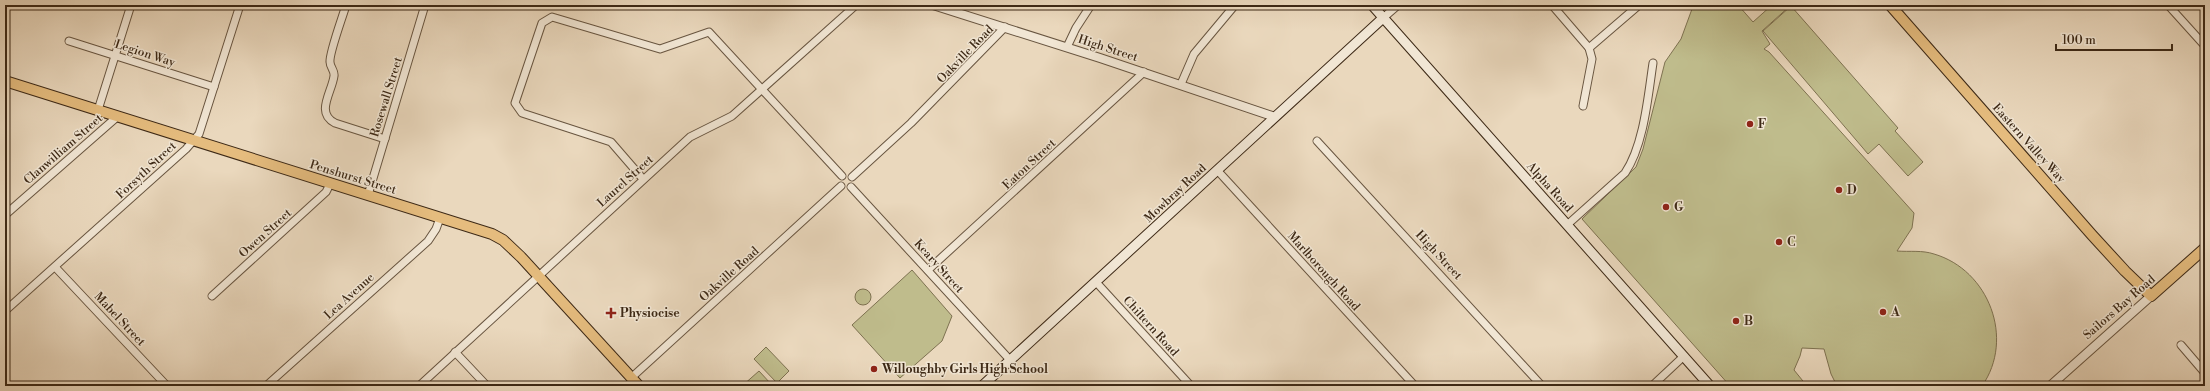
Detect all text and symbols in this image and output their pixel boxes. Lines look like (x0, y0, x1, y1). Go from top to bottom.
street label: Oakville Road (934, 22, 997, 87)
scale bar (2056, 26, 2172, 52)
street label: High Street (1076, 32, 1140, 65)
text: 100 m (2062, 33, 2096, 48)
street label: Legion Way (113, 37, 177, 70)
street label: Rosewall Street (367, 55, 406, 139)
street label: Eastern Valley Way (1989, 100, 2068, 186)
street label: Clanwilliam Street (21, 110, 107, 188)
place label: F (1758, 117, 1766, 132)
marker: F (1745, 119, 1755, 129)
street label: Eaton Street (1000, 135, 1060, 193)
street label: Forsyth Street (113, 138, 180, 202)
street label: Laurel Street (594, 152, 657, 211)
street label: Penshurst Street (308, 157, 399, 198)
street label: Alpha Road (1523, 158, 1576, 216)
street label: Mowbray Road (1141, 161, 1210, 226)
place label: D (1847, 183, 1857, 198)
marker: D (1834, 185, 1844, 195)
place label: G (1674, 200, 1684, 215)
marker: G (1661, 202, 1671, 212)
street label: Owen Street (236, 205, 295, 261)
street label: High Street (1412, 228, 1466, 284)
street label: Marlborough Road (1284, 229, 1363, 314)
place label: C (1787, 235, 1796, 250)
street label: Keary Street (911, 236, 967, 297)
marker: C (1774, 237, 1784, 247)
street label: Oakville Road (696, 244, 762, 305)
street label: Lea Avenue (321, 270, 377, 323)
street label: Sailors Bay Road (2080, 272, 2159, 343)
street label: Mabel Street (91, 289, 149, 350)
street label: Chiltern Road (1120, 293, 1182, 360)
place label: A (1890, 305, 1900, 320)
place label: Physiocise (620, 306, 680, 321)
marker: Physiocise (605, 307, 617, 319)
marker: A (1878, 307, 1888, 317)
place label: B (1744, 314, 1753, 329)
marker: B (1731, 316, 1741, 326)
place label: Willoughby Girls High School (881, 362, 1048, 377)
marker: Willoughby Girls High School (869, 364, 879, 374)

